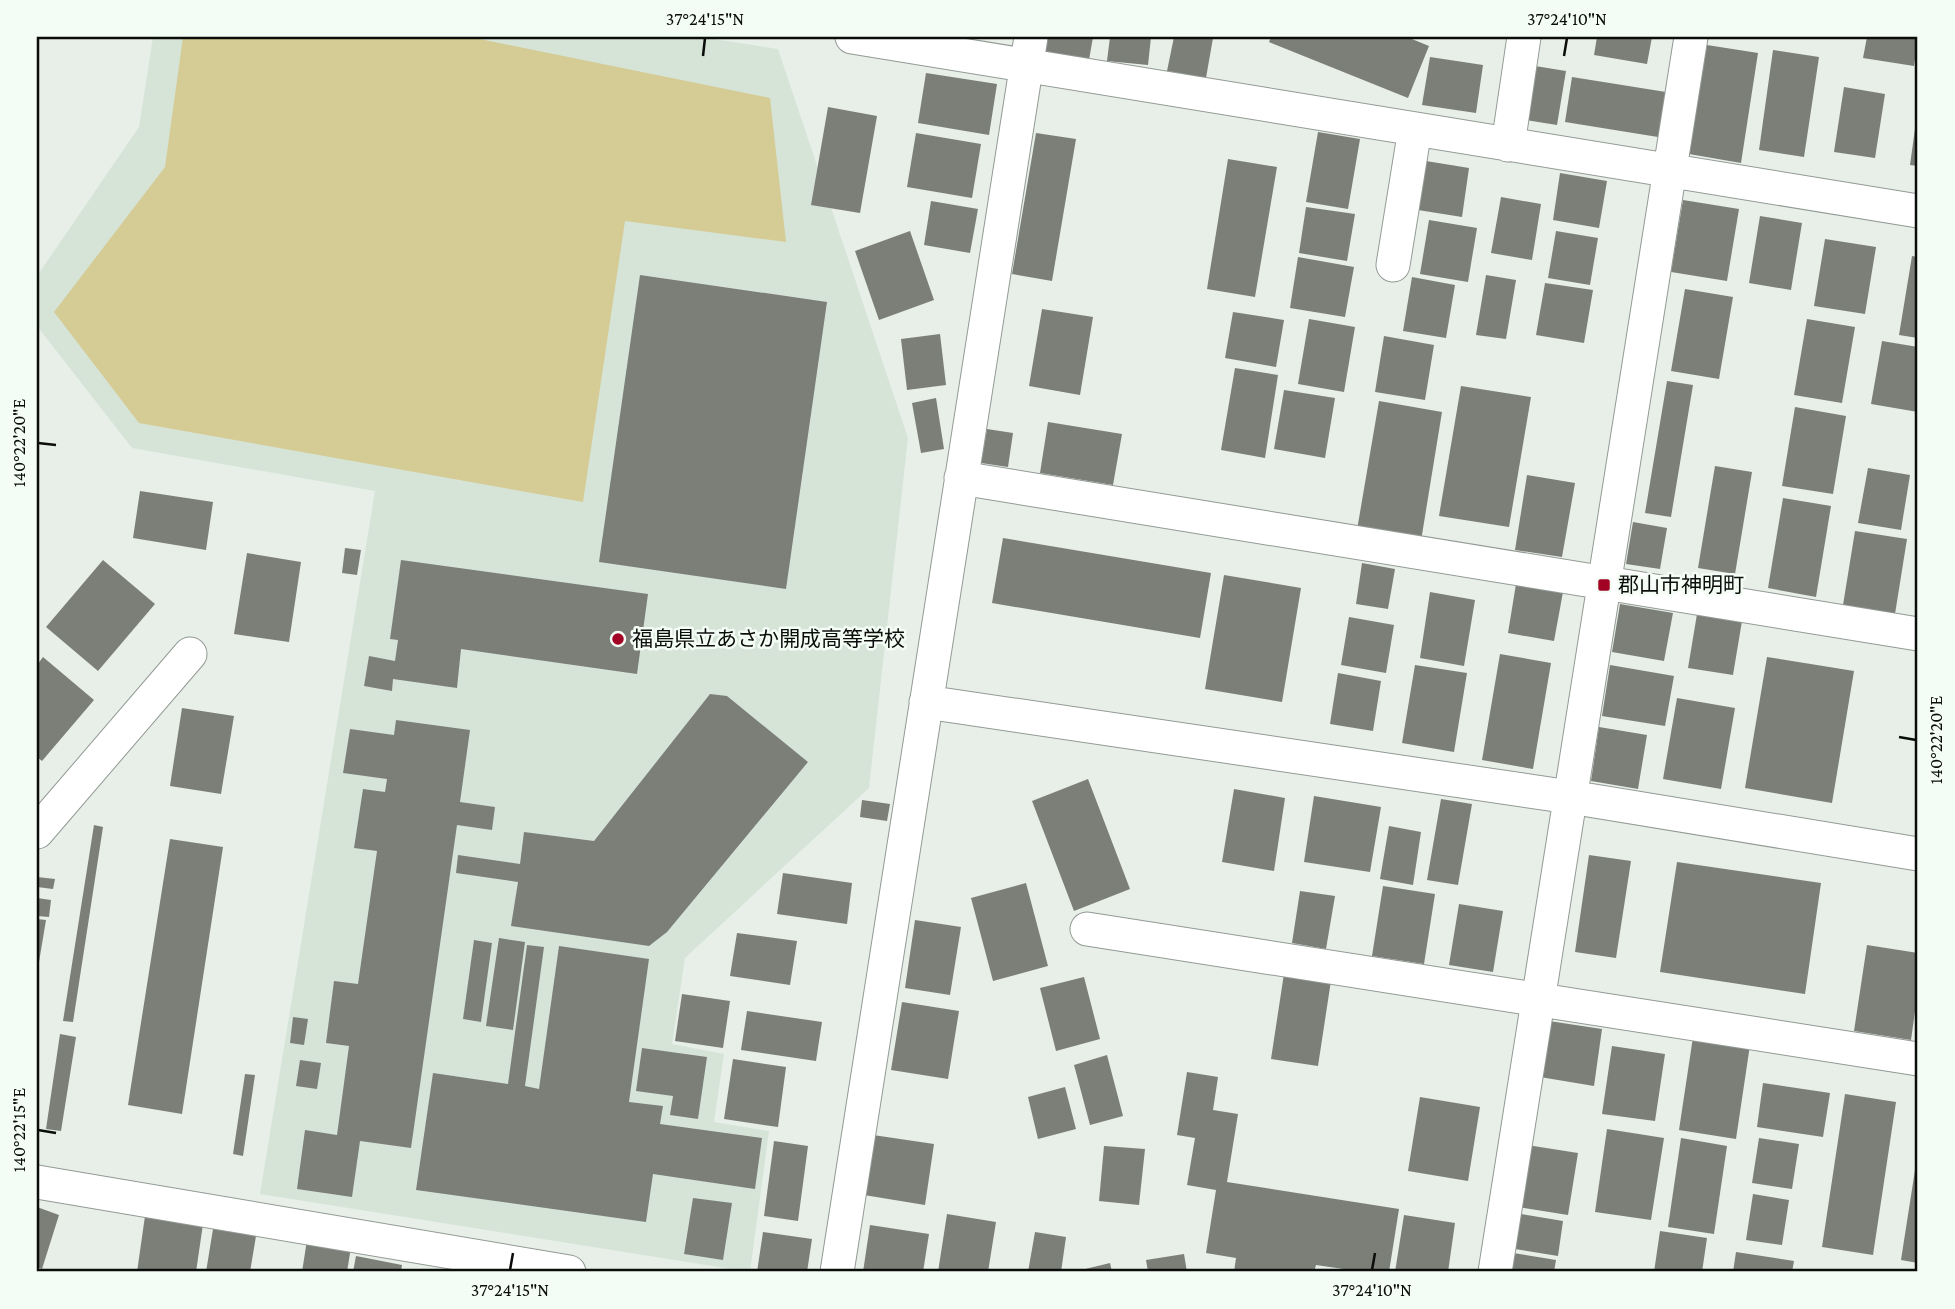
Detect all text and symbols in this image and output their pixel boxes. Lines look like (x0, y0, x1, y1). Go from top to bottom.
text: 37°24'15"N (666, 9, 744, 29)
text: 37°24'10"N (1527, 9, 1607, 29)
text: 140°22'20"E (9, 399, 29, 487)
place label: 郡山市神明町 (1618, 573, 1744, 597)
marker: 郡山市神明町 (1596, 577, 1612, 593)
place label: 福島県立あさか開成高等学校 (632, 627, 905, 651)
marker: 福島県立あさか開成高等学校 (610, 631, 626, 647)
text: 140°22'20"E (1926, 696, 1946, 784)
text: 140°22'15"E (9, 1088, 29, 1172)
text: 37°24'15"N (471, 1280, 549, 1300)
text: 37°24'10"N (1332, 1280, 1412, 1300)

